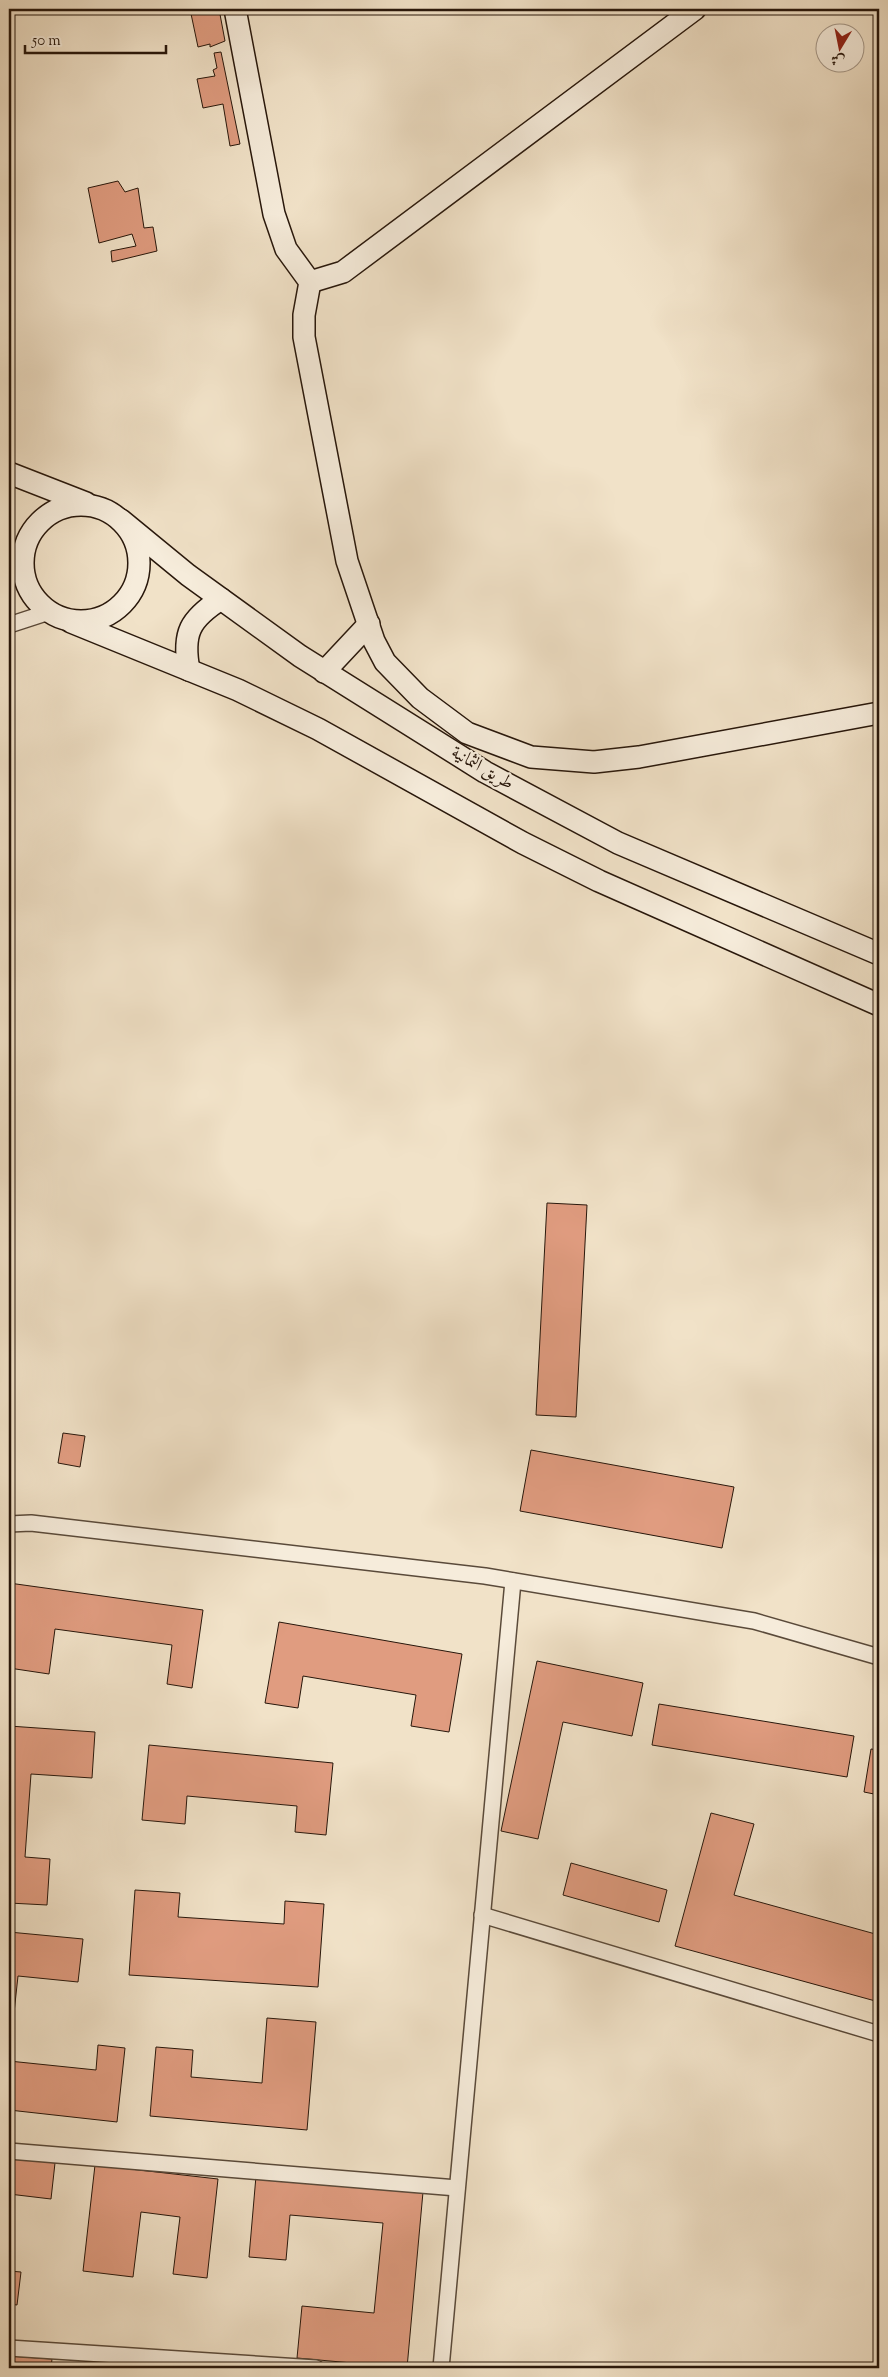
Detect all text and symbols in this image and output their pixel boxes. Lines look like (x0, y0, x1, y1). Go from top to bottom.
scale bar (25, 22, 166, 54)
north arrow (816, 22, 866, 72)
text: 50 m (31, 31, 61, 52)
text: ش (829, 48, 847, 70)
street label: طريق الثمانية (446, 741, 518, 797)

